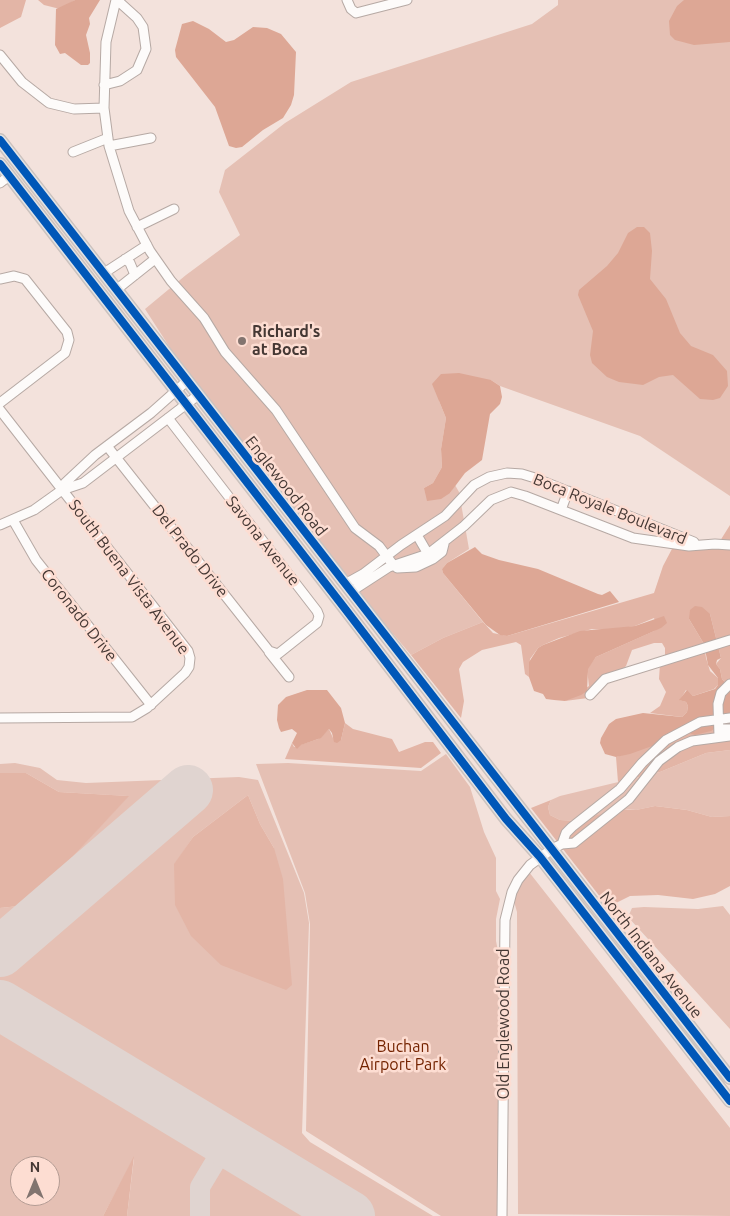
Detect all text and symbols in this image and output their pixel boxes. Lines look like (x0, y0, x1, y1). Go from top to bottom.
place label: Richard's at Boca (252, 322, 320, 360)
marker: Richard's at Boca (236, 335, 248, 347)
street label: Englewood Road (241, 432, 331, 540)
street label: Boca Royale Boulevard (530, 469, 690, 549)
street label: Savona Avenue (222, 492, 304, 590)
street label: South Buena Vista Avenue (65, 496, 193, 658)
street label: Del Prado Drive (148, 501, 232, 601)
street label: Coronado Drive (37, 565, 121, 665)
street label: North Indiana Avenue (596, 888, 706, 1022)
street label: Old Englewood Road (494, 949, 514, 1099)
park label: Buchan Airport Park (360, 1037, 446, 1075)
north arrow (10, 1156, 60, 1206)
text: N (30, 1159, 40, 1175)

